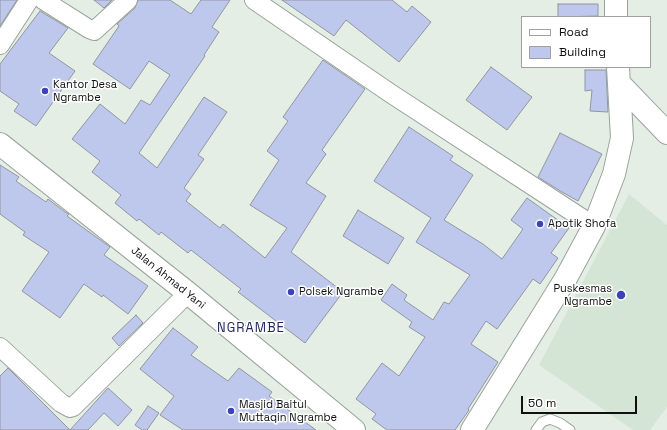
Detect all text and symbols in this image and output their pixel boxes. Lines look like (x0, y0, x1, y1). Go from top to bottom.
legend (521, 16, 651, 68)
text: Road (559, 24, 588, 40)
text: Building (559, 44, 606, 60)
place label: Kantor Desa Ngrambe (53, 78, 117, 104)
marker: Kantor Desa Ngrambe (40, 86, 50, 96)
place label: Apotik Shofa (548, 217, 616, 231)
marker: Apotik Shofa (535, 219, 545, 229)
street label: Jalan Ahmad Yani (128, 244, 208, 312)
place label: Puskesmas Ngrambe (553, 282, 612, 308)
place label: Polsek Ngrambe (299, 285, 384, 299)
marker: Polsek Ngrambe (286, 287, 296, 297)
marker: Puskesmas Ngrambe (615, 289, 627, 301)
district label: NGRAMBE (217, 320, 285, 336)
scale bar (523, 388, 639, 414)
text: 50 m (528, 395, 556, 411)
place label: Masjid Baitul Muttaqin Ngrambe (239, 398, 337, 424)
marker: Masjid Baitul Muttaqin Ngrambe (226, 406, 236, 416)

